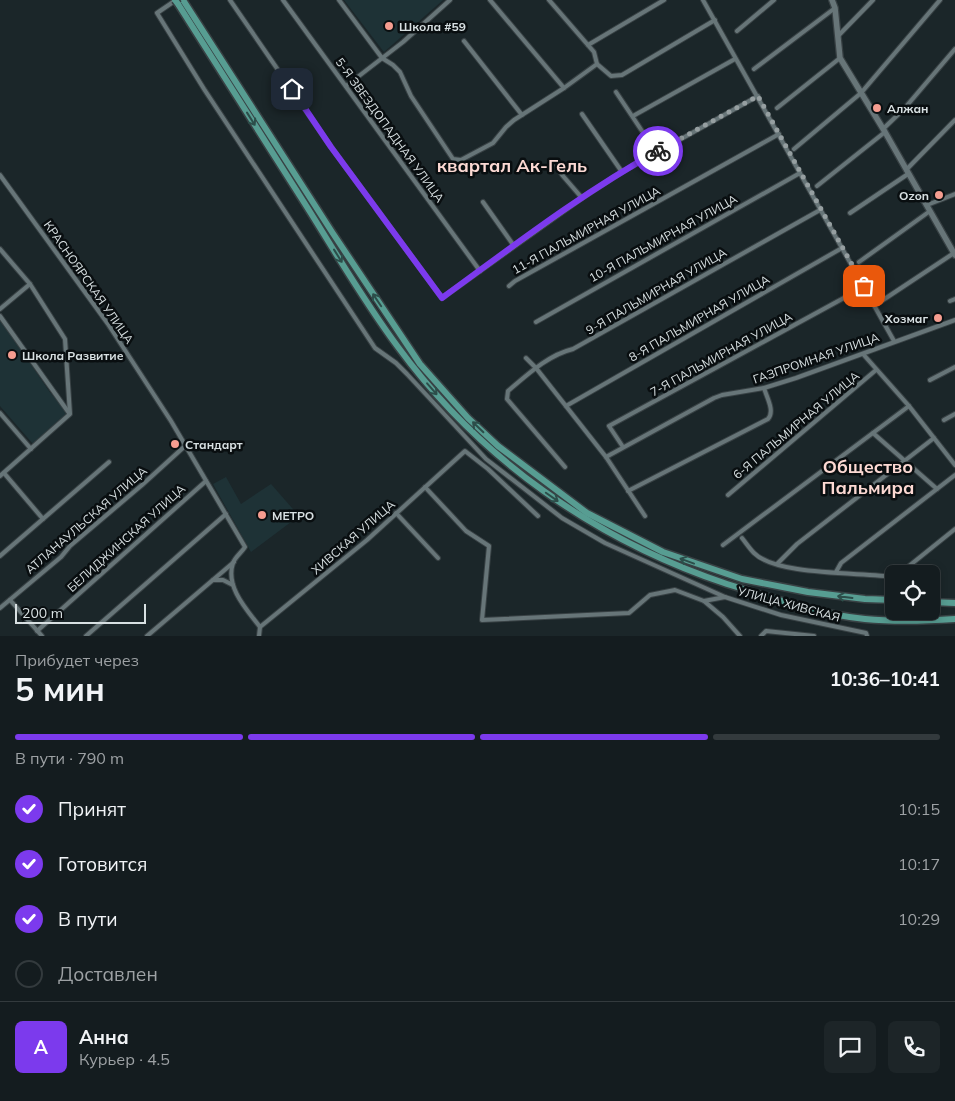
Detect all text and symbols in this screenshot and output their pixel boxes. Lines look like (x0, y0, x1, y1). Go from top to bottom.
place label: Школа #59 (399, 19, 466, 34)
marker: Школа #59 (383, 20, 395, 32)
street label: 5-Я ЗВЕЗДОПАДНАЯ УЛИЦА (332, 55, 448, 205)
pin (271, 68, 313, 110)
icon: home (278, 75, 306, 103)
place label: Алжан (887, 101, 929, 116)
marker: Алжан (871, 102, 883, 114)
one-way arrow (246, 112, 256, 126)
courier (633, 126, 683, 176)
icon: bike (644, 137, 672, 165)
district label: квартал Ак-Гель (437, 154, 587, 177)
street label: 11-Я ПАЛЬМИРНАЯ УЛИЦА (509, 183, 663, 277)
place label: Ozon (899, 188, 929, 203)
marker: Ozon (933, 189, 945, 201)
street label: 10-Я ПАЛЬМИРНАЯ УЛИЦА (586, 191, 740, 285)
street label: КРАСНОЯРСКАЯ УЛИЦА (41, 218, 137, 346)
street label: 9-Я ПАЛЬМИРНАЯ УЛИЦА (583, 244, 729, 337)
one-way arrow (333, 249, 343, 263)
pin (843, 265, 885, 307)
street label: 8-Я ПАЛЬМИРНАЯ УЛИЦА (626, 271, 772, 364)
icon: bag (850, 272, 878, 300)
one-way arrow (372, 294, 382, 308)
street label: 7-Я ПАЛЬМИРНАЯ УЛИЦА (647, 309, 795, 399)
place label: Хозмаг (884, 311, 928, 326)
marker: Хозмаг (932, 312, 944, 324)
street label: ГАЗПРОМНАЯ УЛИЦА (751, 329, 881, 387)
place label: Школа Развитие (22, 348, 124, 363)
marker: Школа Развитие (6, 349, 18, 361)
street label: 6-Я ПАЛЬМИРНАЯ УЛИЦА (730, 368, 862, 482)
one-way arrow (426, 382, 437, 395)
one-way arrow (472, 421, 484, 433)
place label: Стандарт (185, 437, 243, 452)
marker: Стандарт (169, 438, 181, 450)
district label: Общество Пальмира (822, 455, 914, 499)
street label: АТЛАНАУЛЬСКАЯ УЛИЦА (22, 463, 150, 577)
street label: БЕЛИДЖИНСКАЯ УЛИЦА (64, 481, 188, 595)
one-way arrow (545, 492, 558, 503)
street label: ХИВСКАЯ УЛИЦА (308, 497, 398, 577)
place label: МЕТРО (272, 508, 314, 523)
marker: МЕТРО (256, 509, 268, 521)
one-way arrow (680, 556, 695, 565)
map controls (885, 565, 940, 620)
button: locate (885, 565, 940, 620)
street label: УЛИЦА ХИВСКАЯ (735, 583, 842, 625)
one-way arrow (838, 592, 854, 602)
scale bar (15, 601, 146, 624)
text: 200 m (22, 604, 63, 622)
text: Прибудет через (15, 650, 139, 670)
text: 10:36–10:41 (830, 667, 940, 691)
text: 5 мин (15, 669, 105, 709)
text: В пути · 790 m (15, 748, 124, 768)
icon: check (15, 795, 43, 823)
text: Принят (58, 797, 126, 821)
text: 10:15 (898, 799, 940, 819)
icon: check (15, 850, 43, 878)
text: Готовится (58, 852, 148, 876)
text: 10:17 (898, 854, 940, 874)
icon: check (15, 905, 43, 933)
text: В пути (58, 907, 117, 931)
text: 10:29 (898, 909, 940, 929)
text: Доставлен (58, 962, 158, 986)
button: chat (824, 1021, 876, 1073)
button: phone (888, 1021, 940, 1073)
text: Анна (79, 1025, 129, 1049)
text: А (34, 1035, 48, 1059)
text: Курьер · 4.5 (79, 1049, 170, 1069)

